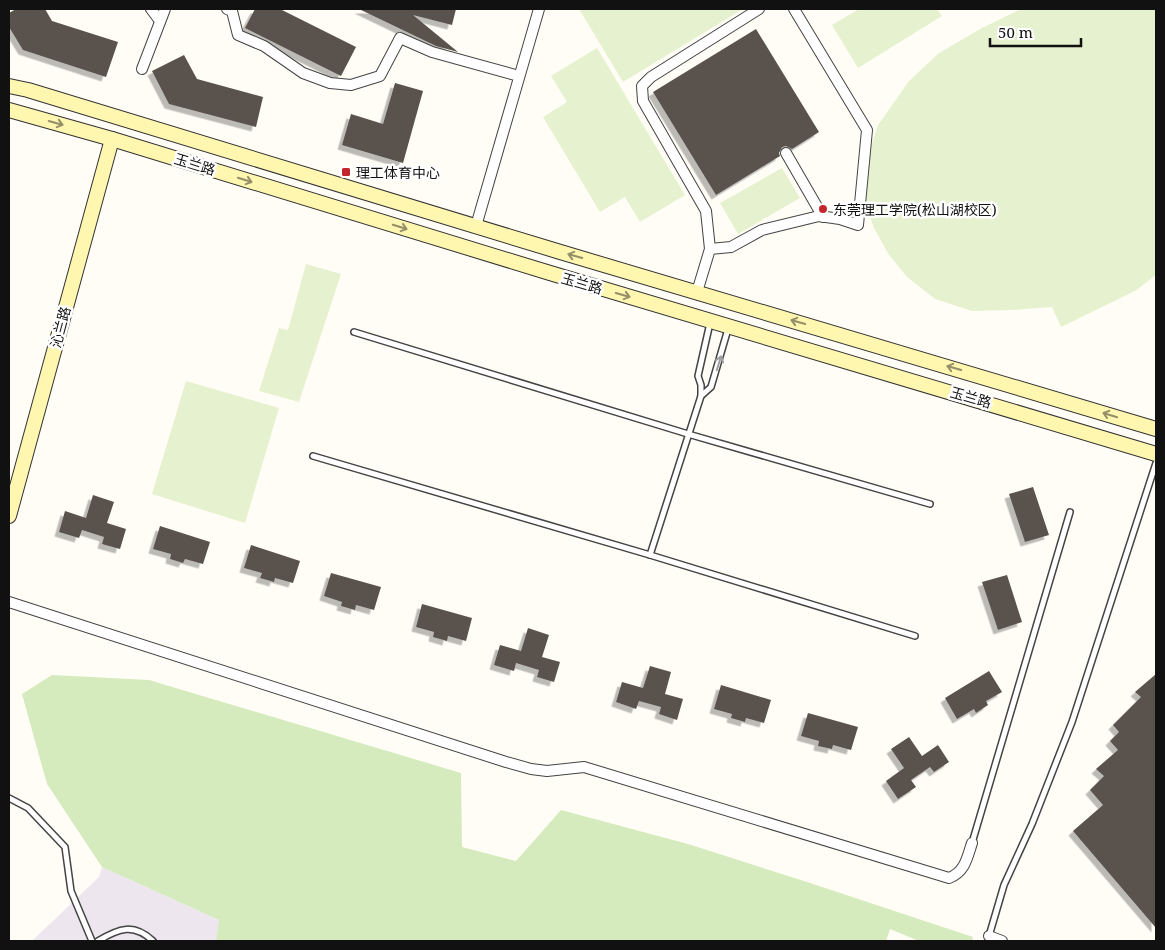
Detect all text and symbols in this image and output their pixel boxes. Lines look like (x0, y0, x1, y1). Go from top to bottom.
scale bar (990, 15, 1081, 47)
text: 50 m (998, 22, 1033, 42)
one-way arrow (47, 118, 63, 128)
street label: 玉兰路 (172, 149, 218, 179)
place label: 理工体育中心 (356, 163, 440, 182)
marker: 理工体育中心 (340, 166, 352, 178)
one-way arrow (237, 175, 253, 185)
place label: 东莞理工学院(松山湖校区) (833, 200, 997, 219)
marker: 东莞理工学院(松山湖校区) (817, 203, 829, 215)
one-way arrow (392, 223, 408, 233)
one-way arrow (568, 251, 584, 261)
street label: 玉兰路 (559, 268, 605, 298)
one-way arrow (614, 290, 630, 300)
street label: 沁兰路 (45, 304, 75, 350)
one-way arrow (791, 316, 807, 326)
one-way arrow (715, 356, 725, 372)
one-way arrow (946, 362, 962, 372)
street label: 玉兰路 (948, 382, 994, 412)
one-way arrow (1102, 409, 1118, 419)

